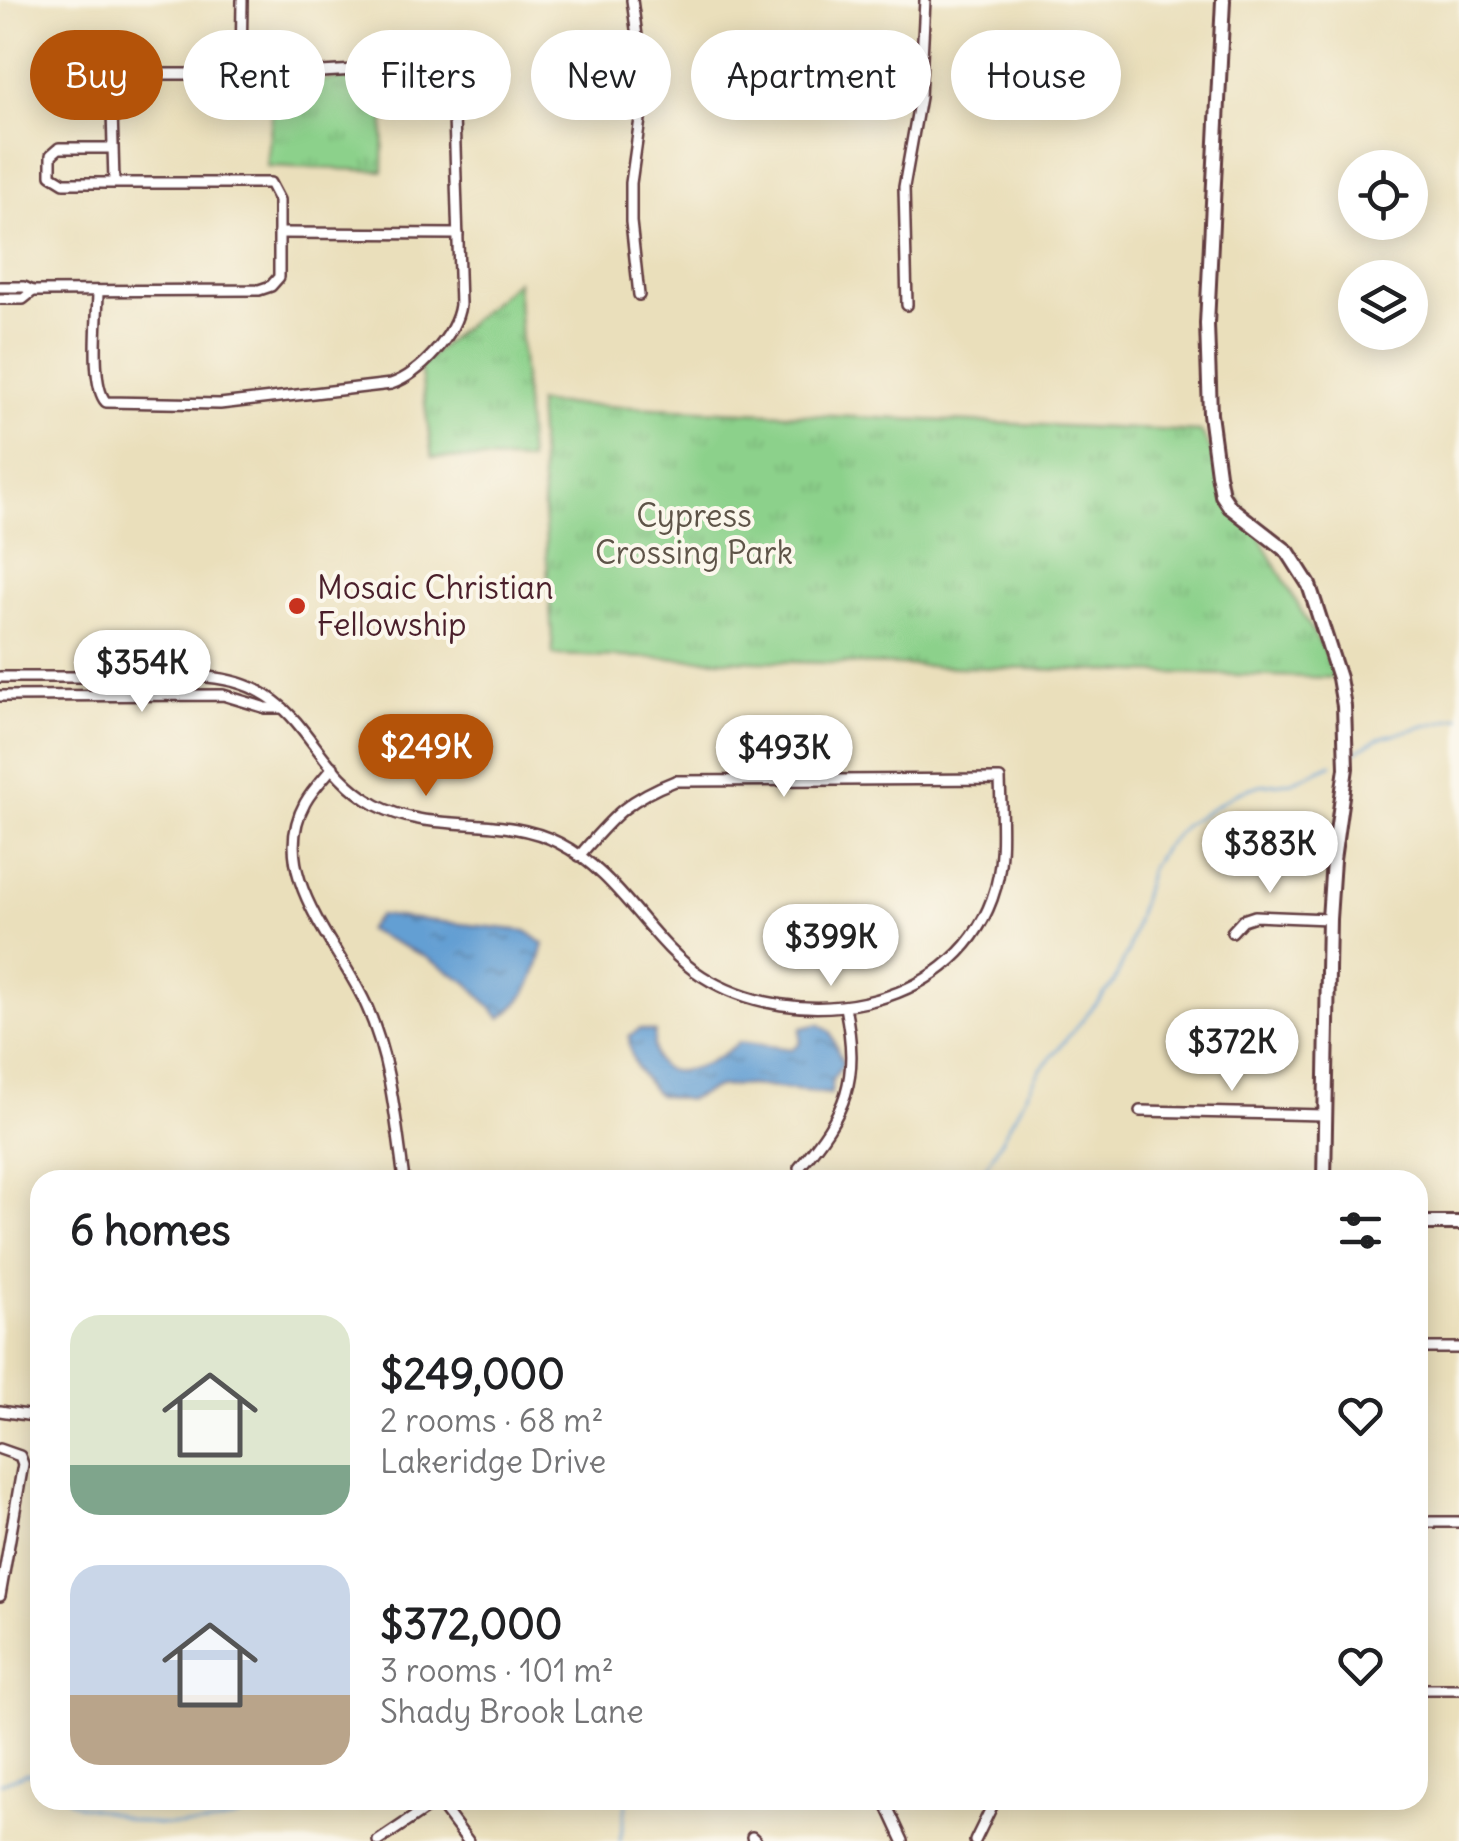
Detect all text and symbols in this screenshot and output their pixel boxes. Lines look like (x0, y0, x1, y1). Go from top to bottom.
chip: Buy (30, 30, 163, 120)
chip: Rent (183, 30, 325, 120)
chip: Filters (345, 30, 511, 120)
chip: New (531, 30, 671, 120)
chip: Apartment (691, 30, 931, 120)
chip: House (951, 30, 1121, 120)
map controls (1338, 150, 1428, 350)
button: locate (1338, 150, 1428, 240)
button: layers (1338, 260, 1428, 350)
park label: Cypress Crossing Park (595, 495, 793, 573)
place label: Mosaic Christian Fellowship (317, 567, 554, 645)
marker: Mosaic Christian Fellowship (286, 595, 308, 617)
pin: $354K (72, 630, 212, 715)
text: $354K (96, 642, 188, 683)
pin: $249K (356, 714, 496, 799)
pin: $493K (714, 715, 854, 800)
text: $249K (380, 726, 472, 767)
text: $493K (738, 727, 830, 768)
pin: $383K (1200, 811, 1340, 896)
text: $383K (1224, 823, 1316, 864)
pin: $399K (761, 904, 901, 989)
text: $399K (785, 916, 877, 957)
pin: $372K (1162, 1009, 1302, 1094)
text: $372K (1188, 1021, 1276, 1062)
icon: filters (1333, 1203, 1388, 1258)
text: 6 homes (70, 1204, 231, 1256)
text: $249,000 (380, 1348, 565, 1400)
icon: home (150, 1355, 270, 1475)
icon: heart (1333, 1388, 1388, 1443)
text: 2 rooms · 68 m² (380, 1400, 603, 1441)
text: Lakeridge Drive (380, 1441, 606, 1482)
text: $372,000 (380, 1598, 562, 1650)
icon: home (150, 1605, 270, 1725)
icon: heart (1333, 1638, 1388, 1693)
text: 3 rooms · 101 m² (380, 1650, 614, 1691)
text: Shady Brook Lane (380, 1691, 644, 1732)

